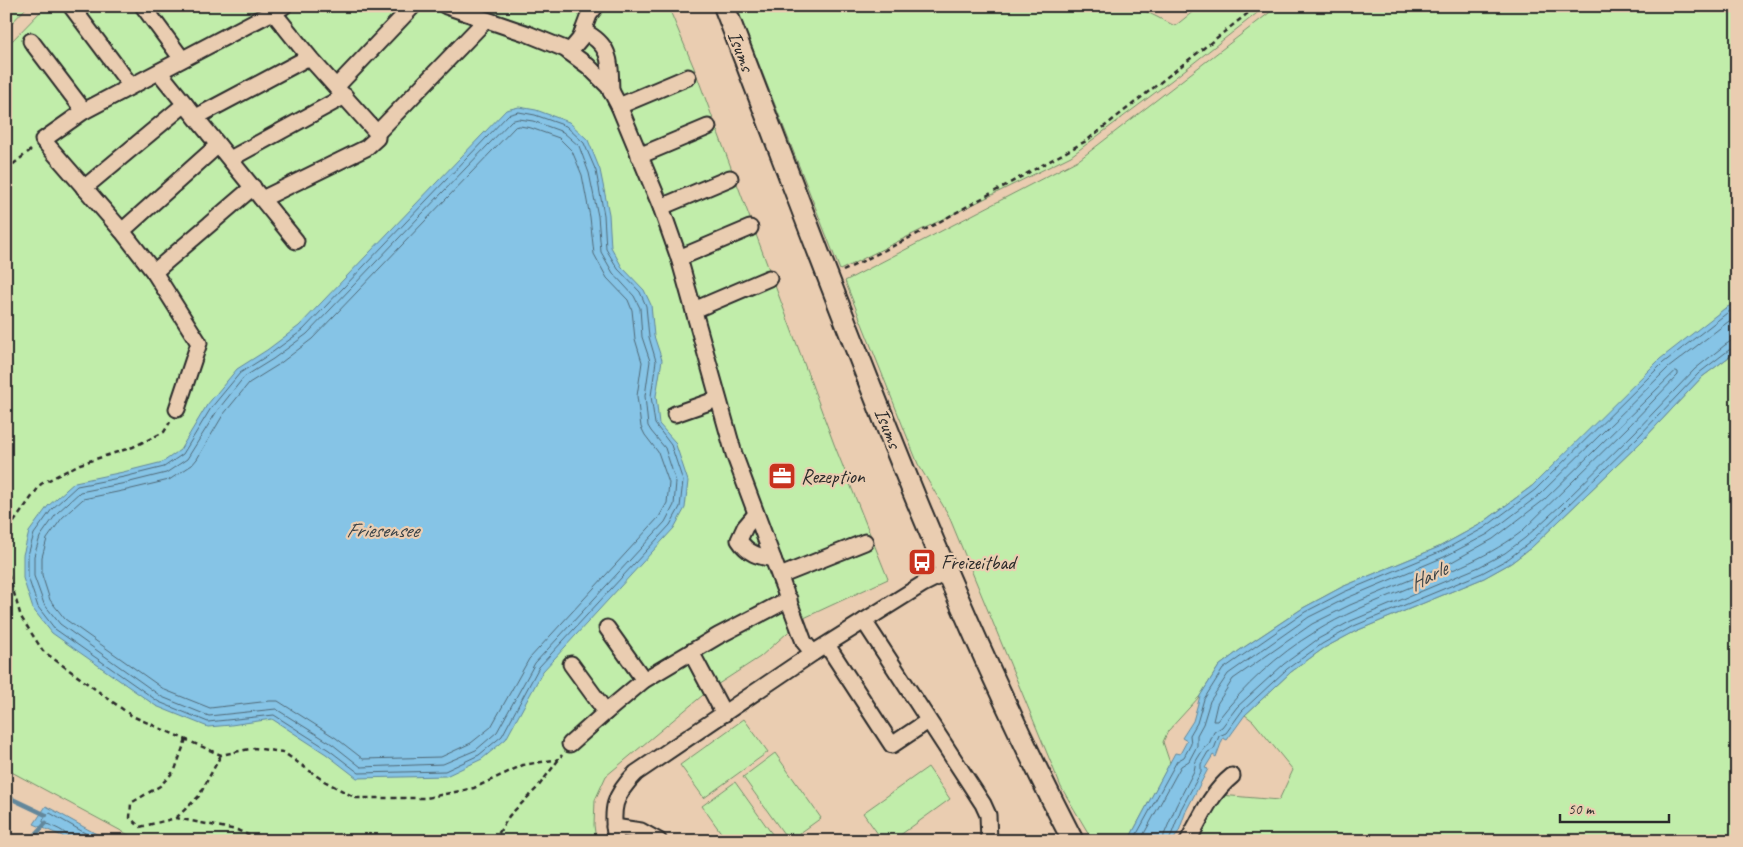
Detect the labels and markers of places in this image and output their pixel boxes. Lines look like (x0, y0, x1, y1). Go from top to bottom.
office icon: Rezeption (767, 461, 797, 491)
place label: Rezeption (801, 464, 866, 489)
bus stop icon: Freizeitbad (907, 547, 937, 577)
place label: Freizeitbad (941, 550, 1018, 575)

